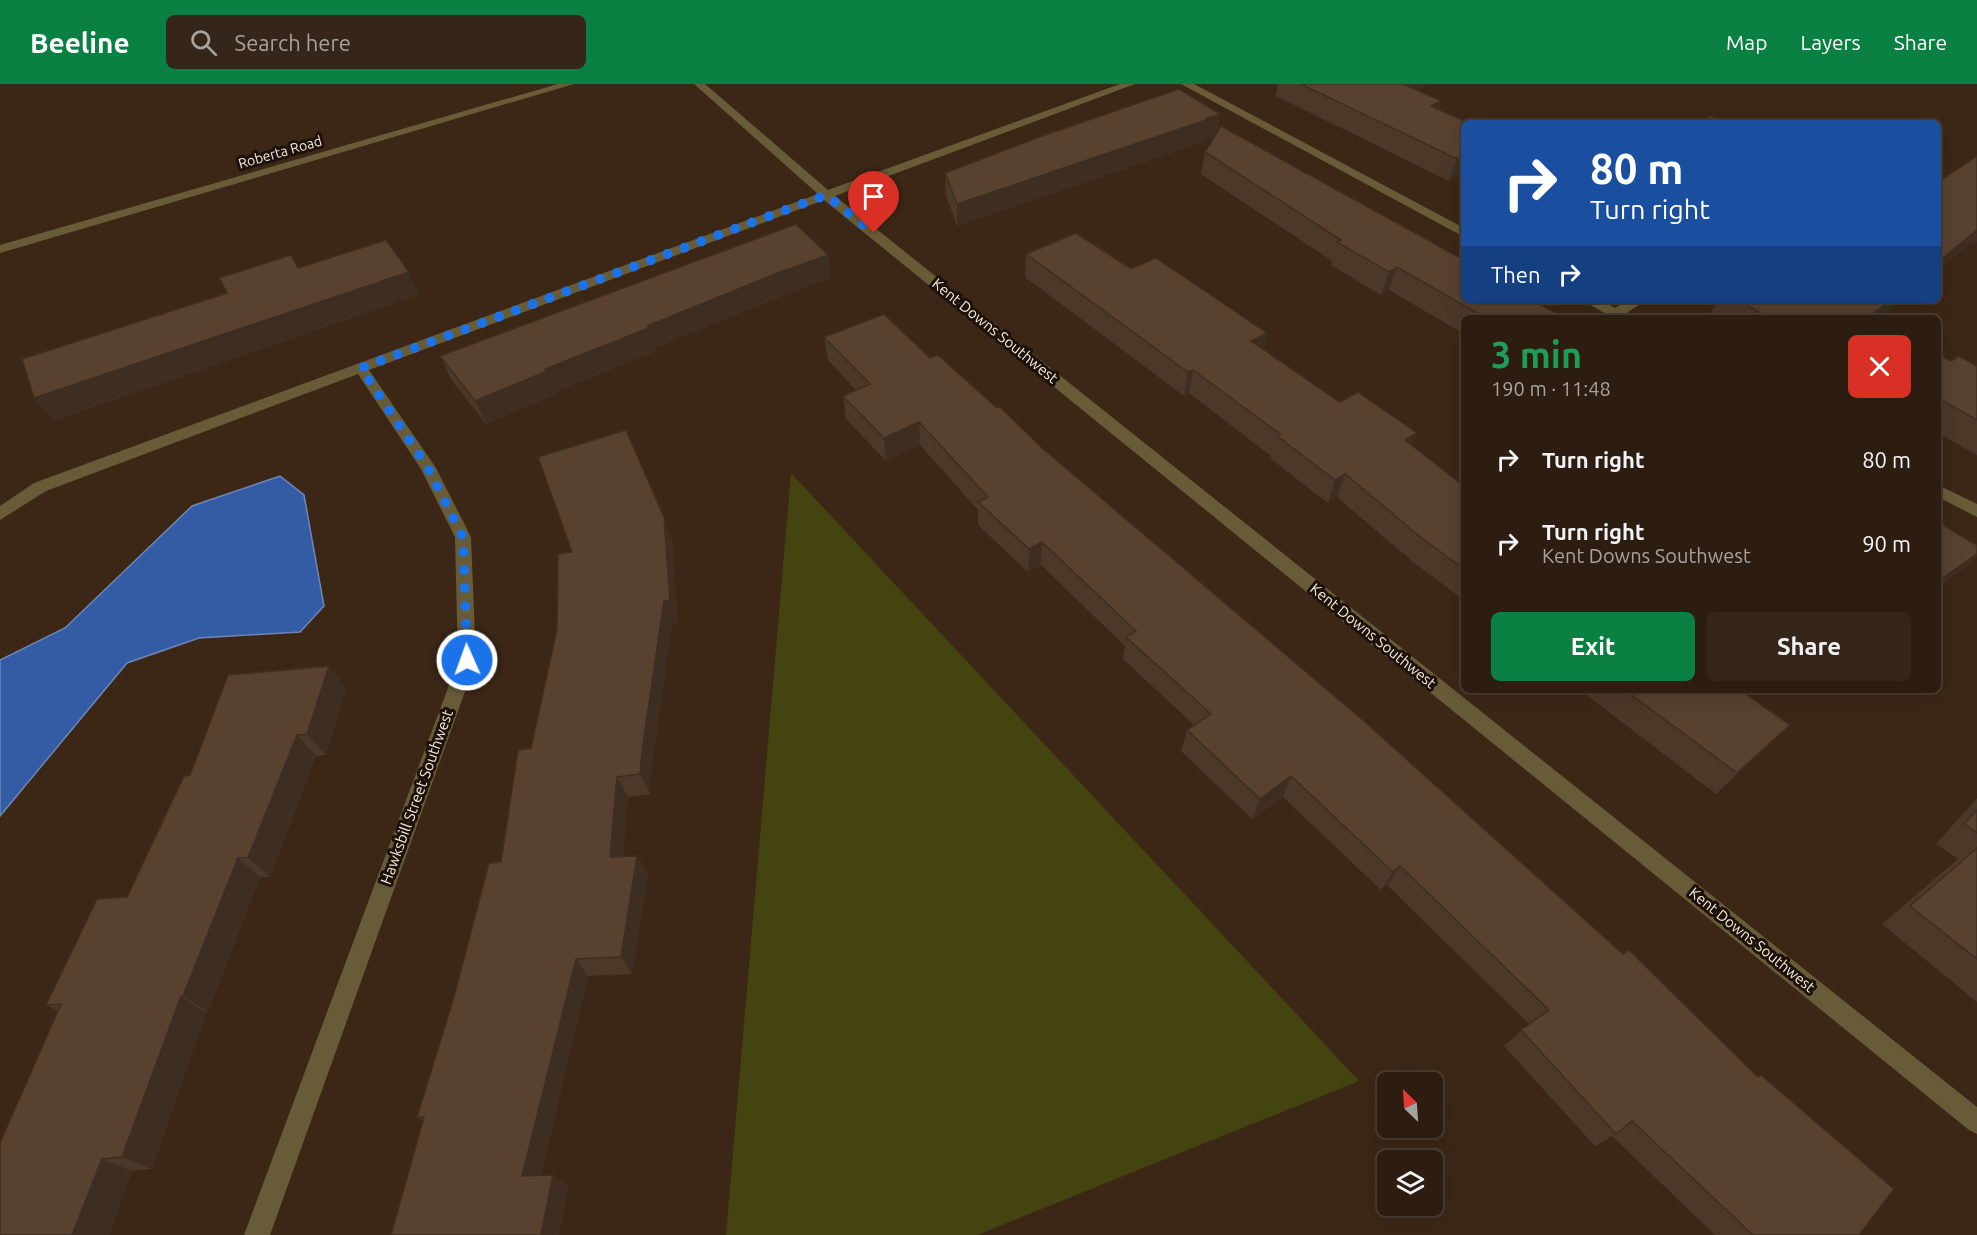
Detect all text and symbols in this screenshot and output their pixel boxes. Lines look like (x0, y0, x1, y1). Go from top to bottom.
search box (166, 15, 586, 69)
icon: search (187, 26, 220, 59)
text: Beeline (30, 27, 130, 58)
text: Search here (235, 30, 351, 55)
text: Map (1726, 30, 1767, 54)
text: Layers (1800, 30, 1861, 54)
text: Share (1894, 30, 1947, 54)
street label: Roberta Road (236, 132, 324, 172)
icon: right (1491, 144, 1569, 222)
text: 80 m (1590, 145, 1684, 192)
pin (848, 171, 899, 233)
icon: arrive (857, 180, 890, 213)
text: Turn right (1590, 194, 1710, 224)
icon: right (1553, 258, 1586, 291)
text: Then (1491, 262, 1541, 287)
street label: Kent Downs Southwest (929, 275, 1062, 387)
text: 3 min (1491, 334, 1582, 375)
button: close (1848, 335, 1911, 398)
text: 190 m · 11:48 (1491, 377, 1611, 400)
icon: right (1491, 443, 1524, 476)
text: Turn right (1542, 447, 1644, 472)
text: 80 m (1862, 447, 1911, 472)
text: Turn right (1542, 519, 1644, 544)
icon: right (1491, 527, 1524, 560)
text: 90 m (1862, 531, 1911, 556)
text: Kent Downs Southwest (1542, 544, 1751, 567)
street label: Kent Downs Southwest (1307, 580, 1440, 692)
button: Exit (1491, 612, 1695, 681)
button: Share (1707, 612, 1911, 681)
position arrow (435, 628, 499, 692)
street label: Hawksbill Street Southwest (377, 707, 456, 887)
street label: Kent Downs Southwest (1686, 884, 1819, 996)
north arrow (1377, 1072, 1443, 1138)
map controls (1377, 1072, 1443, 1216)
button: layers (1377, 1150, 1443, 1216)

